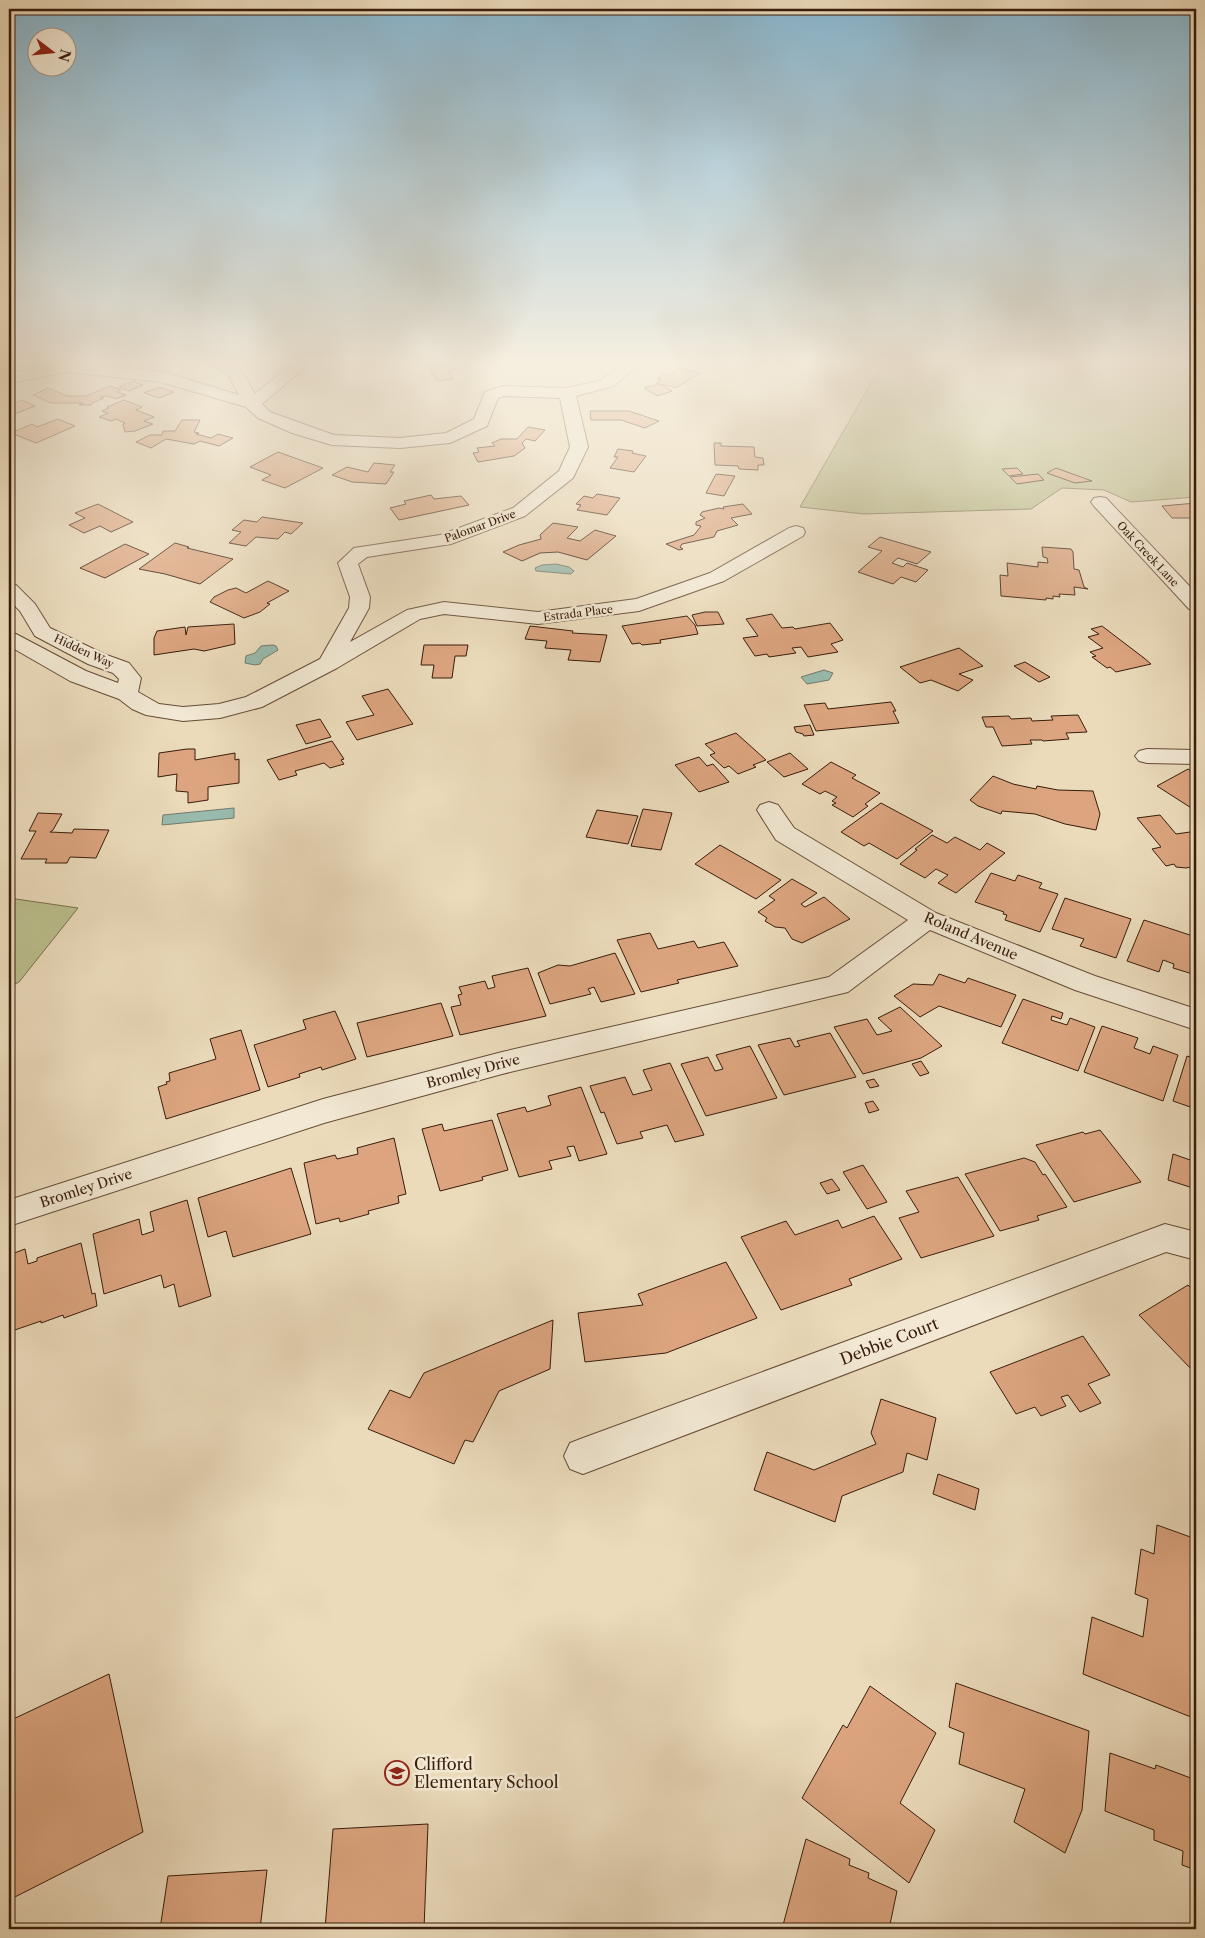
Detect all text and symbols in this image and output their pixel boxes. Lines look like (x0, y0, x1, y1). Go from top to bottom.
north arrow (28, 28, 78, 78)
text: N (54, 47, 75, 64)
street label: Palomar Drive (442, 507, 518, 545)
street label: Oak Creek Lane (1114, 518, 1182, 590)
street label: Estrada Place (542, 602, 614, 624)
street label: Hidden Way (52, 631, 117, 671)
street label: Roland Avenue (921, 908, 1021, 964)
street label: Bromley Drive (424, 1050, 522, 1092)
street label: Bromley Drive (37, 1165, 135, 1211)
street label: Debbie Court (837, 1313, 941, 1369)
place label: Clifford Elementary School (414, 1754, 559, 1792)
school or university icon: Clifford Elementary School (384, 1760, 410, 1786)

